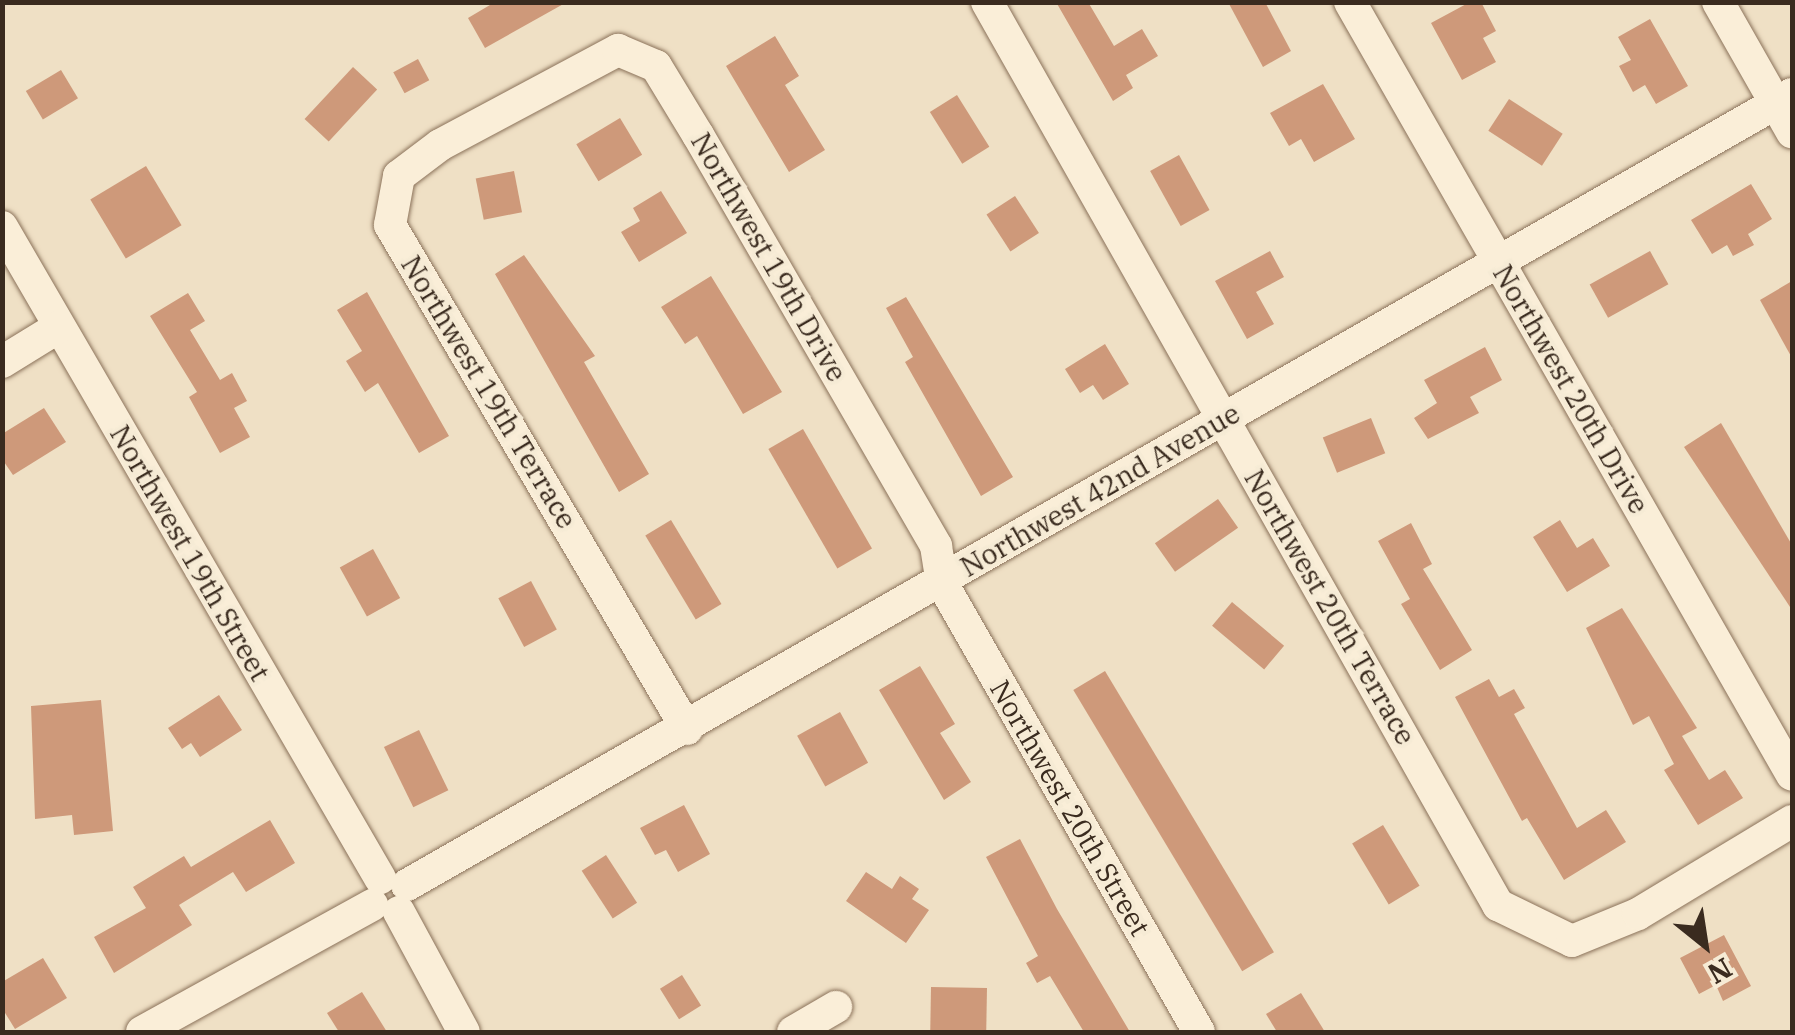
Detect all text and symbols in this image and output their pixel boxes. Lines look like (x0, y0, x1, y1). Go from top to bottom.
street label: Northwest 19th Drive (684, 127, 854, 387)
street label: Northwest 19th Terrace (394, 249, 584, 535)
street label: Northwest 20th Drive (1486, 259, 1656, 519)
street label: Northwest 42nd Avenue (954, 396, 1246, 584)
street label: Northwest 19th Street (103, 419, 277, 687)
street label: Northwest 20th Terrace (1237, 463, 1423, 751)
street label: Northwest 20th Street (983, 674, 1157, 942)
north arrow (1655, 895, 1755, 995)
text: N (1701, 950, 1739, 993)

